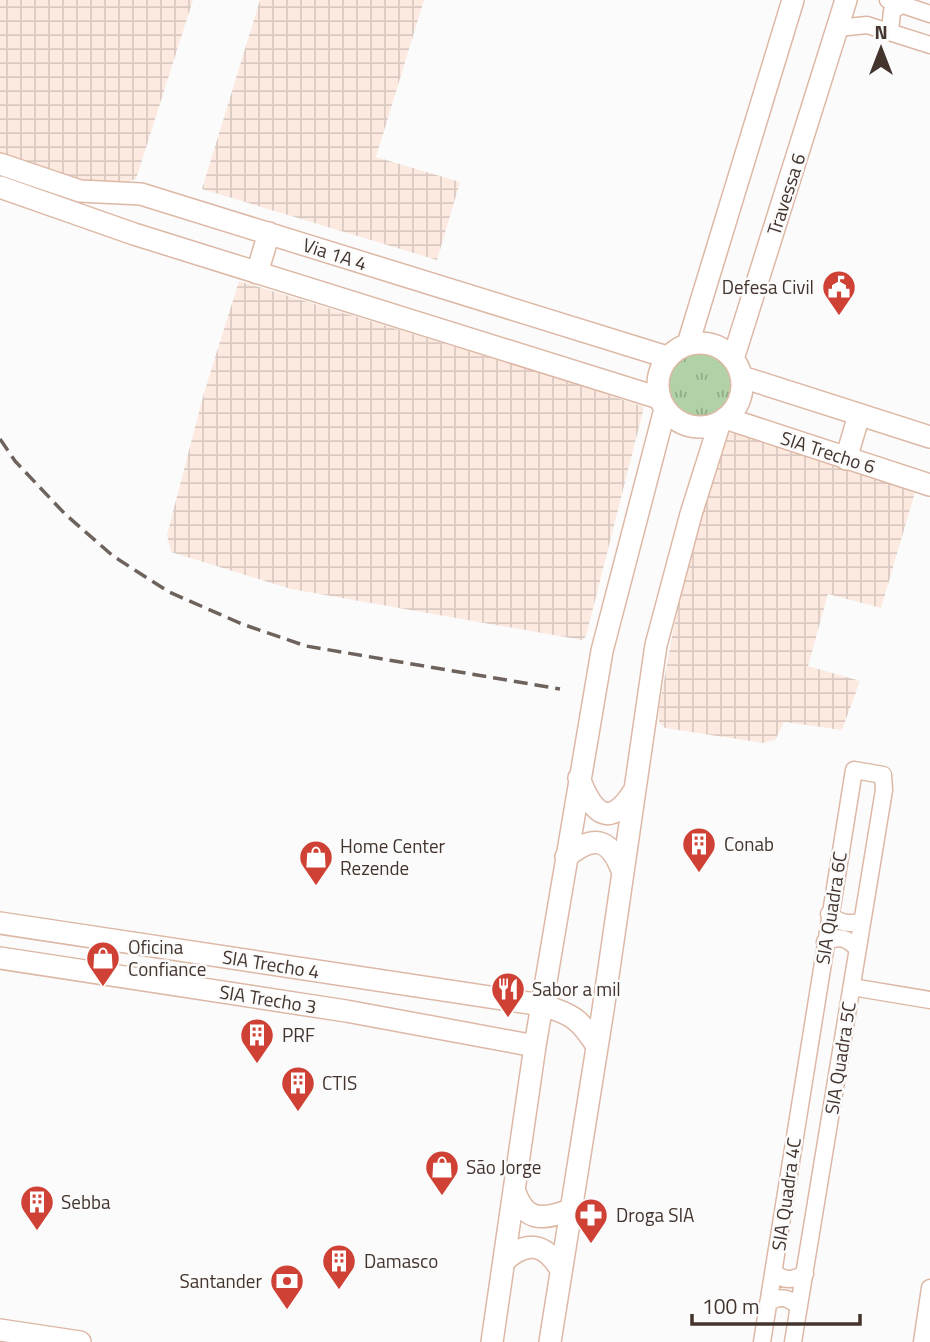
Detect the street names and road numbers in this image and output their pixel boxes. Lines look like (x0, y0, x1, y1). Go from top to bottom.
street label: Travessa 6 (759, 149, 812, 239)
street label: Via 1A 4 (299, 230, 371, 277)
street label: SIA Trecho 6 (777, 423, 879, 480)
street label: SIA Quadra 6C (807, 849, 854, 966)
street label: SIA Trecho 4 (220, 942, 322, 986)
street label: SIA Trecho 3 (217, 977, 319, 1021)
street label: SIA Quadra 5C (816, 999, 863, 1116)
street label: SIA Quadra 4C (763, 1135, 808, 1252)

